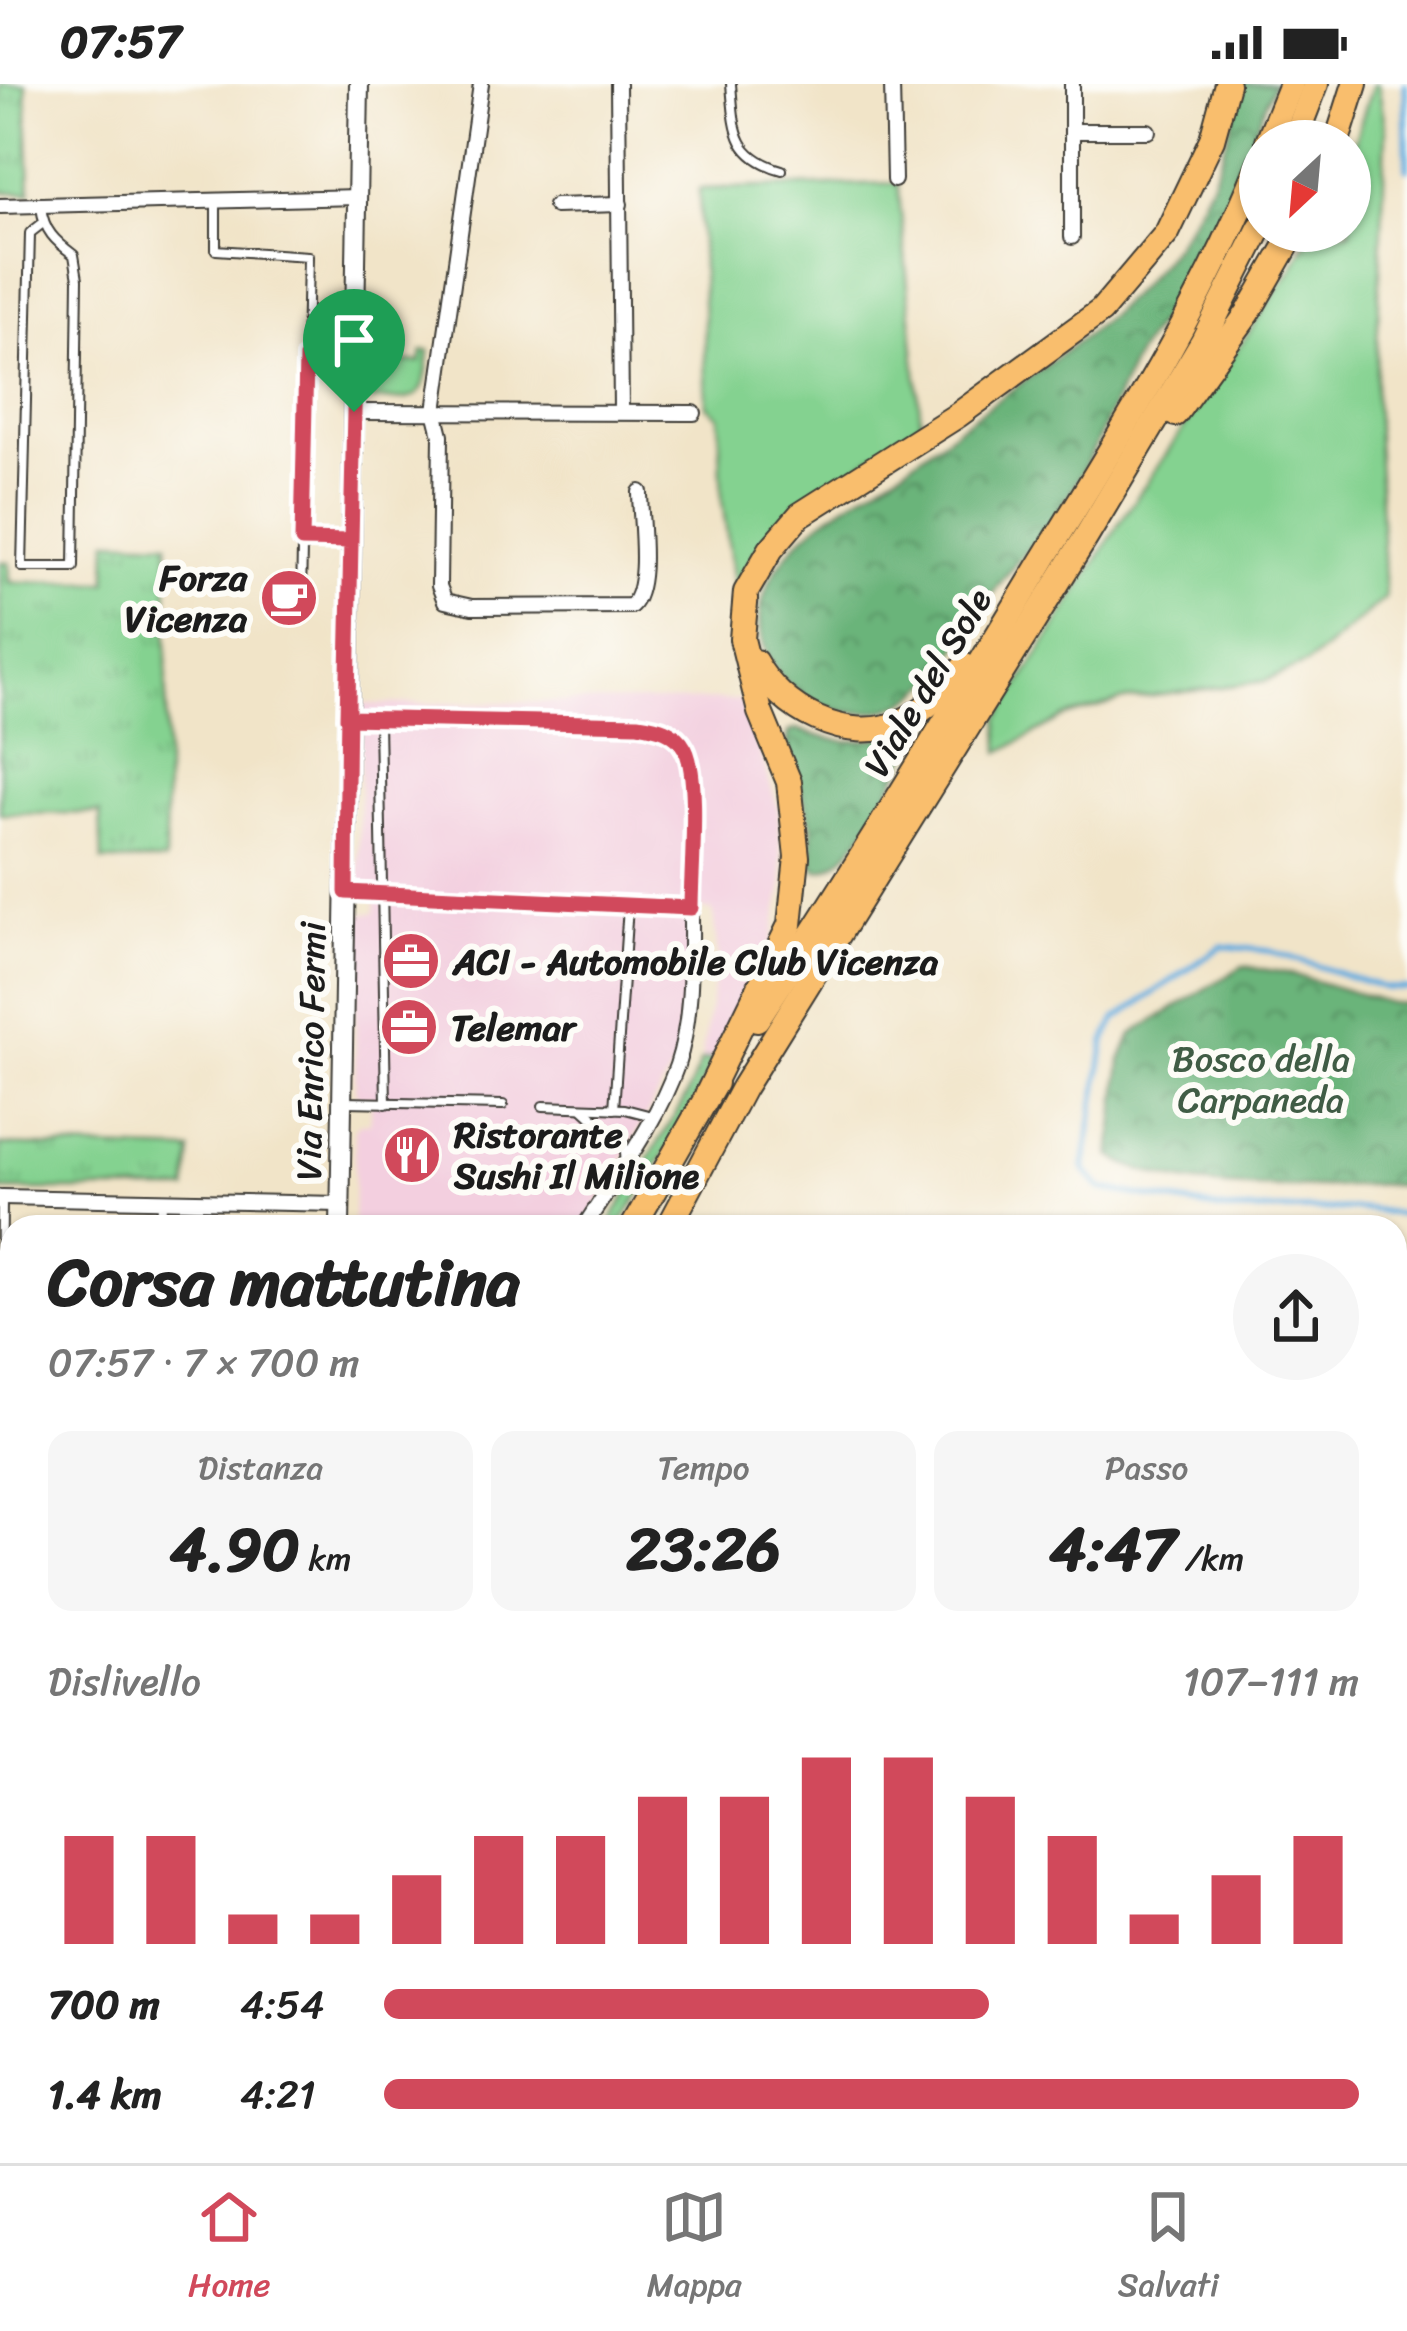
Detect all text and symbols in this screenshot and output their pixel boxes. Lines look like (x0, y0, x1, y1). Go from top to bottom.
text: 07:57 (60, 2, 181, 82)
north arrow (1239, 120, 1371, 252)
map controls (1239, 120, 1371, 252)
pin (303, 289, 405, 412)
icon: arrive (321, 307, 387, 373)
place label: Forza Vicenza (125, 546, 248, 651)
cafe icon: Forza Vicenza (258, 567, 320, 629)
street label: Viale del Sole (846, 575, 1010, 790)
street label: Via Enrico Fermi (277, 920, 345, 1181)
office icon: ACI - Automobile Club Vicenza (380, 930, 442, 992)
place label: ACI - Automobile Club Vicenza (451, 930, 939, 994)
office icon: Telemar (378, 996, 440, 1058)
place label: Telemar (451, 996, 578, 1060)
park label: Bosco della Carpaneda (1172, 1027, 1350, 1132)
place label: Ristorante Sushi Il Milione (453, 1103, 700, 1208)
restaurant icon: Ristorante Sushi Il Milione (381, 1124, 443, 1186)
text: Corsa mattutina (48, 1224, 520, 1341)
button: share (1233, 1254, 1359, 1380)
text: 07:57 · 7 × 700 m (48, 1328, 359, 1397)
text: Distanza (198, 1439, 323, 1497)
text: Tempo (658, 1439, 749, 1497)
text: Passo (1105, 1439, 1188, 1497)
text: 4.90 (170, 1497, 300, 1603)
text: 23:26 (626, 1497, 781, 1603)
text: 4:47 (1049, 1497, 1176, 1603)
text: km (300, 1530, 351, 1588)
text: /km (1176, 1530, 1244, 1588)
text: Dislivello (48, 1647, 201, 1716)
text: 107–111 m (1183, 1647, 1359, 1716)
text: 700 m (48, 1970, 160, 2039)
text: 4:54 (240, 1970, 324, 2039)
text: 1.4 km (48, 2060, 162, 2129)
text: 4:21 (240, 2060, 315, 2129)
tab: Home (188, 2184, 271, 2314)
tab: Mappa (647, 2184, 742, 2314)
tab: Salvati (1118, 2184, 1219, 2314)

